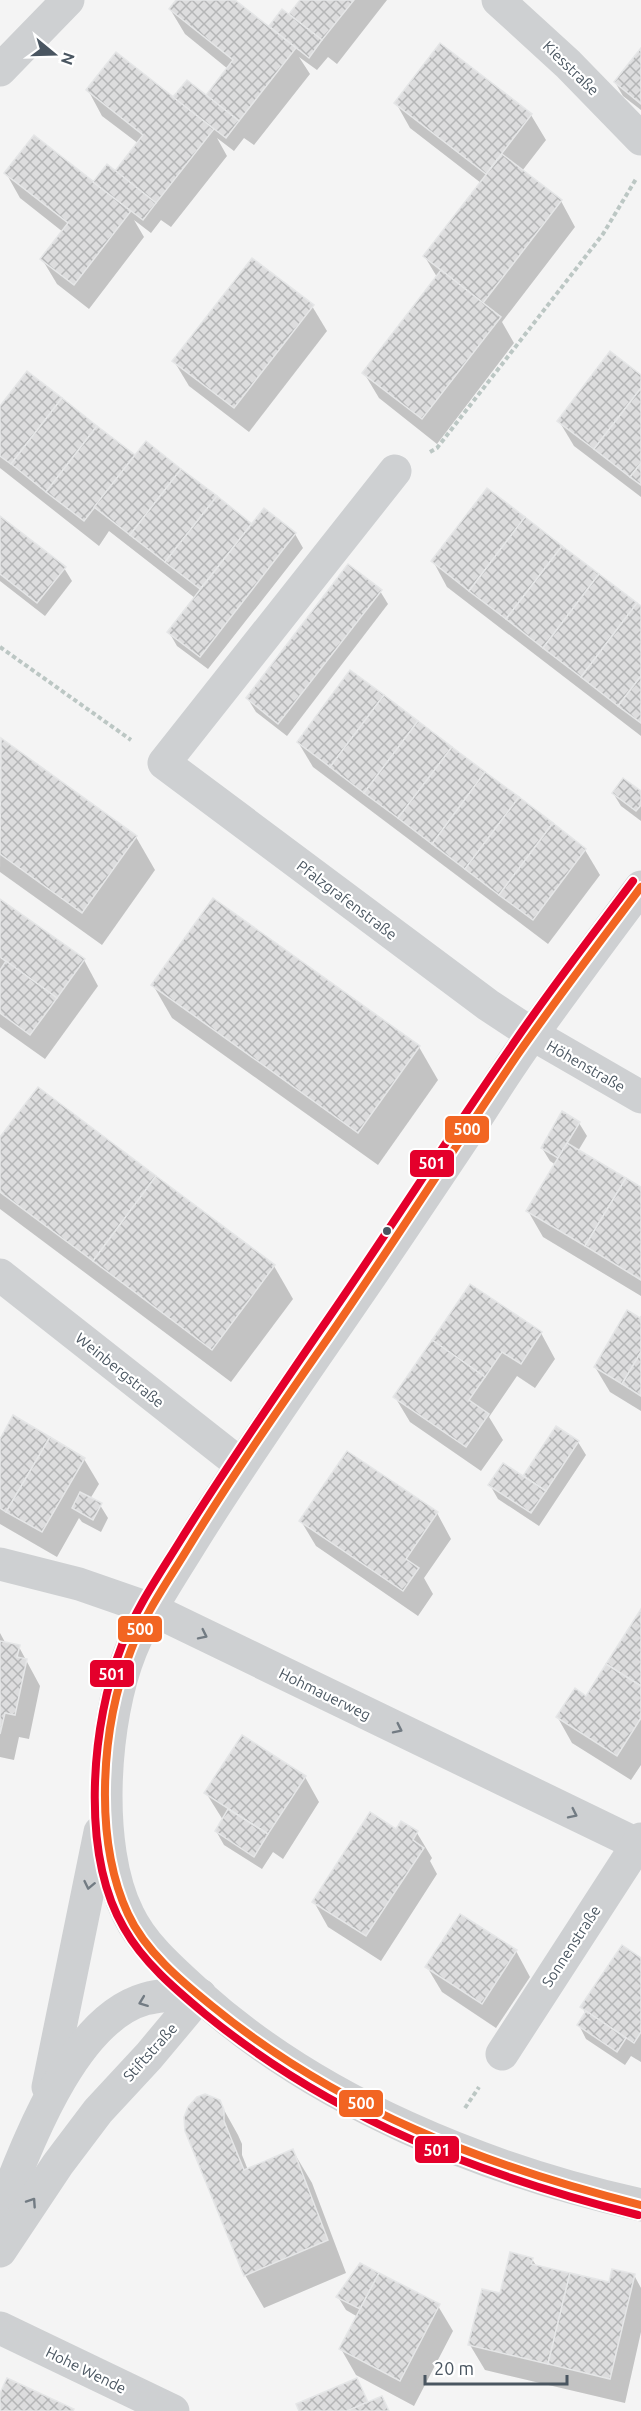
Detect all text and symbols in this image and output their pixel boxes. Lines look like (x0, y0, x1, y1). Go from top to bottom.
north arrow (24, 24, 84, 84)
street label: Kiesstraße (540, 37, 602, 99)
text: N (58, 50, 79, 67)
street label: Pfalzgrafenstraße (294, 857, 400, 943)
street label: Höhenstraße (544, 1037, 628, 1095)
line badge: 500 (444, 1115, 490, 1144)
text: 500 (453, 1120, 481, 1138)
line badge: 501 (409, 1149, 455, 1178)
text: 501 (418, 1154, 446, 1172)
unlabelled marker (381, 1225, 393, 1237)
street label: Weinbergstraße (72, 1329, 168, 1411)
line badge: 500 (117, 1615, 163, 1643)
text: 500 (126, 1620, 154, 1638)
one-way arrow (197, 1627, 208, 1639)
line badge: 501 (89, 1659, 135, 1688)
street label: Hohmauerweg (276, 1664, 374, 1724)
text: 501 (98, 1665, 126, 1683)
one-way arrow (391, 1721, 402, 1733)
one-way arrow (567, 1806, 578, 1818)
one-way arrow (83, 1880, 96, 1890)
street label: Sonnenstraße (538, 1902, 604, 1990)
one-way arrow (138, 1994, 148, 2007)
street label: Stiftstraße (120, 2020, 180, 2084)
line badge: 500 (338, 2089, 384, 2118)
text: 500 (347, 2094, 375, 2112)
line badge: 501 (414, 2135, 460, 2164)
text: 501 (423, 2141, 451, 2159)
one-way arrow (25, 2198, 37, 2208)
street label: Hohe Wende (43, 2343, 129, 2397)
scale bar (425, 2348, 568, 2386)
text: 20 m (434, 2358, 474, 2378)

